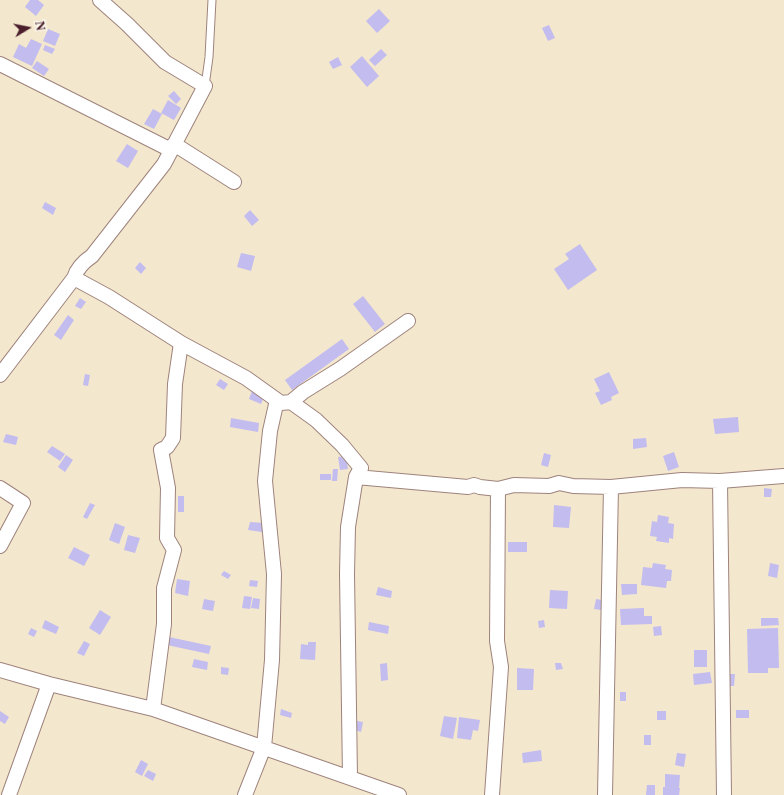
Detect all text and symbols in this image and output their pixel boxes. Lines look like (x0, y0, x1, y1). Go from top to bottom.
north arrow (8, 8, 48, 48)
text: N (32, 20, 48, 32)

